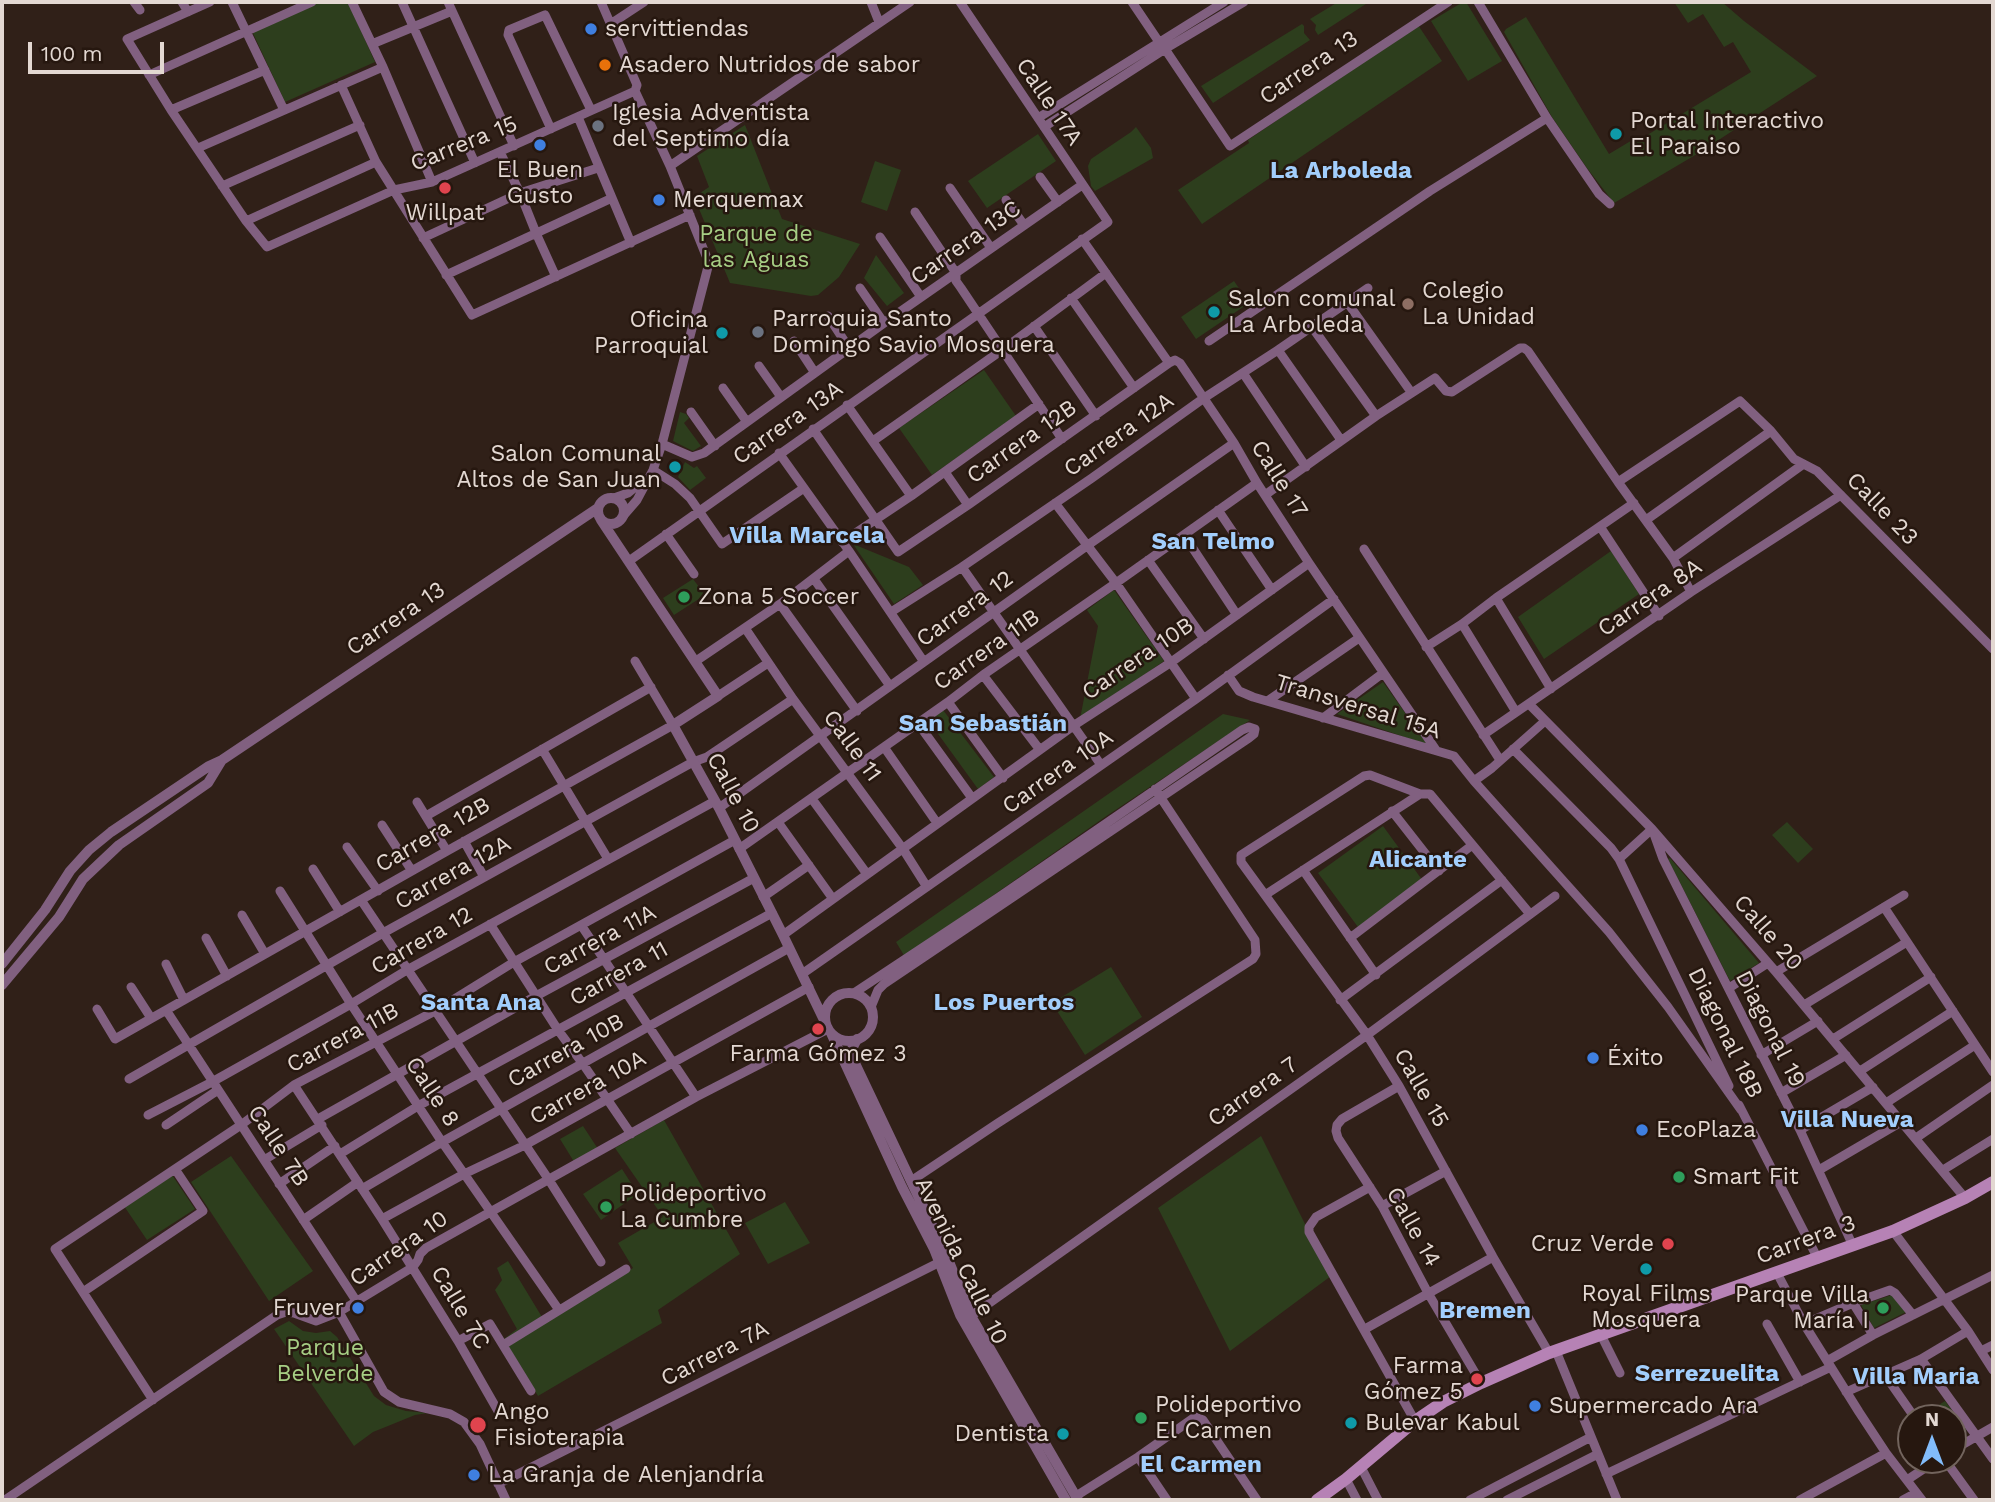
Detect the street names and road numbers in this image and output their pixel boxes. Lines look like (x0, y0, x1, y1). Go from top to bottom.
street label: Carrera 13 (1255, 25, 1363, 111)
street label: Calle 17A (1010, 53, 1088, 151)
street label: Carrera 15 (407, 110, 521, 178)
street label: Carrera 13C (905, 195, 1027, 291)
street label: Carrera 13A (728, 375, 848, 471)
street label: Carrera 12A (1059, 387, 1179, 483)
street label: Carrera 12B (962, 394, 1082, 490)
street label: Calle 17 (1245, 435, 1313, 523)
street label: Calle 23 (1841, 467, 1923, 551)
street label: Carrera 8A (1593, 553, 1707, 643)
street label: Carrera 12 (911, 565, 1019, 653)
street label: Carrera 13 (342, 576, 450, 662)
street label: Carrera 11B (929, 603, 1045, 697)
street label: Carrera 10B (1077, 612, 1199, 706)
street label: Transversal 15A (1272, 669, 1444, 745)
street label: Calle 11 (817, 705, 887, 787)
street label: Carrera 10A (997, 724, 1119, 820)
street label: Calle 10 (700, 748, 766, 838)
street label: Carrera 12B (371, 791, 495, 879)
street label: Carrera 12A (390, 830, 516, 916)
street label: Calle 20 (1728, 889, 1808, 977)
street label: Carrera 11A (539, 899, 661, 981)
street label: Carrera 12 (366, 901, 478, 981)
street label: Carrera 11 (565, 936, 673, 1012)
street label: Diagonal 18B (1681, 963, 1769, 1103)
street label: Diagonal 19 (1729, 966, 1811, 1092)
street label: Carrera 11B (282, 997, 404, 1079)
street label: Carrera 10B (503, 1008, 629, 1094)
street label: Calle 15 (1387, 1044, 1455, 1132)
street label: Carrera 10A (525, 1045, 651, 1131)
street label: Carrera 7 (1203, 1051, 1303, 1133)
street label: Calle 8 (399, 1052, 465, 1132)
street label: Calle 7B (241, 1100, 315, 1192)
street label: Avenida Calle 10 (909, 1173, 1013, 1349)
street label: Calle 14 (1380, 1182, 1446, 1272)
street label: Carrera 10 (345, 1205, 453, 1293)
street label: Carrera 3 (1753, 1209, 1859, 1271)
street label: Calle 7C (424, 1261, 496, 1355)
street label: Carrera 7A (657, 1315, 773, 1393)

